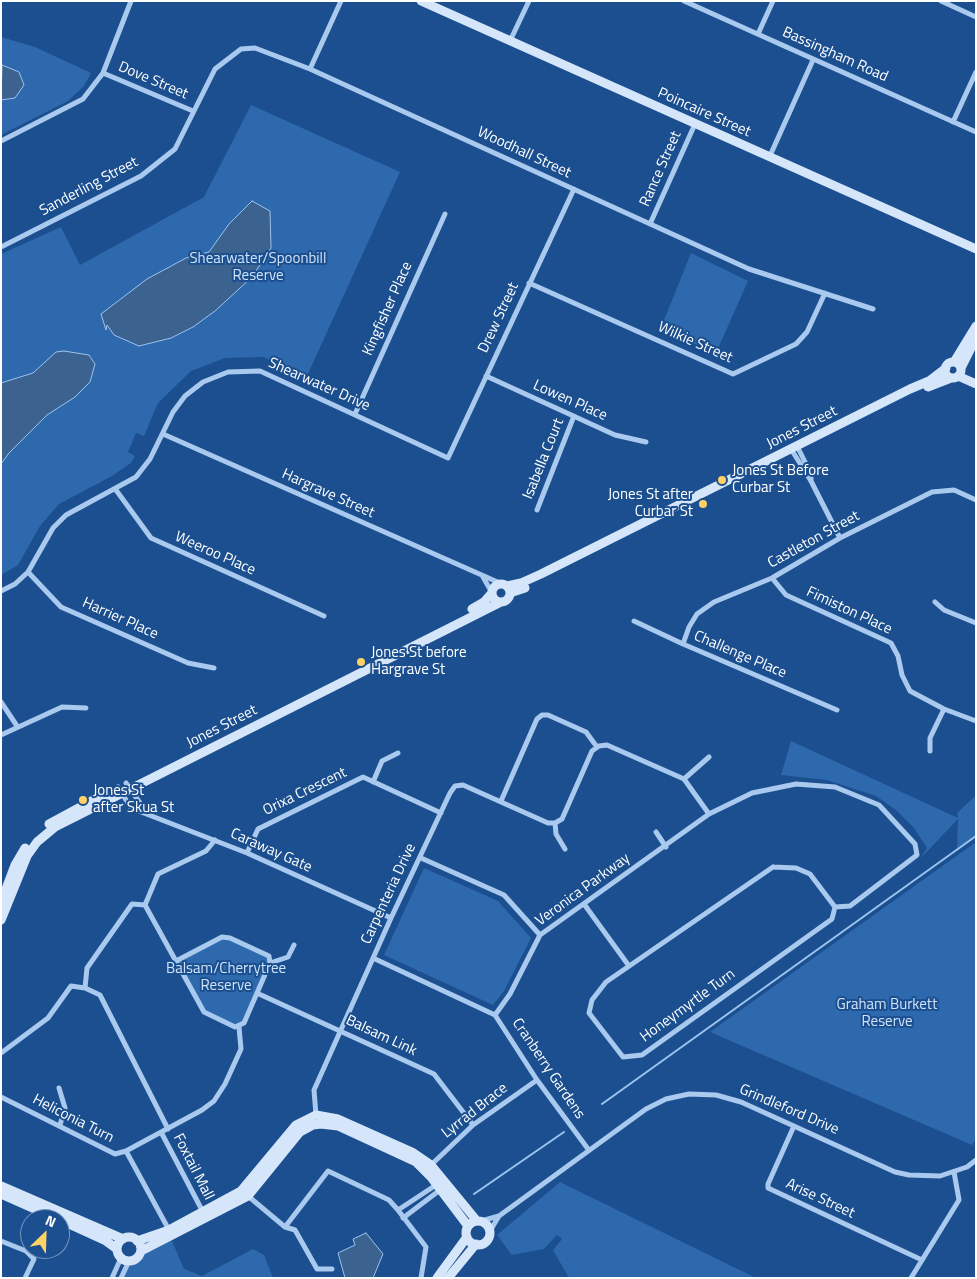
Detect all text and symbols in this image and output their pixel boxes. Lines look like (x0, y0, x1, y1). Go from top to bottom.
street label: Bassingham Road (779, 24, 891, 86)
street label: Dove Street (115, 58, 191, 104)
street label: Poincaire Street (655, 84, 753, 142)
street label: Woodhall Street (474, 123, 574, 183)
street label: Rance Street (636, 128, 686, 210)
street label: Sanderling Street (37, 153, 141, 221)
park label: Shearwater/Spoonbill Reserve (189, 250, 327, 285)
street label: Kingfisher Place (359, 259, 417, 359)
street label: Drew Street (475, 280, 523, 356)
street label: Wilkie Street (655, 318, 735, 368)
street label: Shearwater Drive (265, 355, 373, 415)
street label: Lowen Place (530, 377, 610, 425)
street label: Jones Street (764, 403, 840, 453)
street label: Isabella Court (520, 416, 568, 502)
place label: Jones St Before Curbar St (732, 462, 829, 497)
street label: Hargrave Street (279, 466, 377, 522)
marker: Jones St Before Curbar St (716, 474, 728, 486)
place label: Jones St after Curbar St (608, 486, 693, 521)
marker: Jones St after Curbar St (697, 498, 709, 510)
street label: Castleton Street (765, 507, 863, 573)
street label: Weeroo Place (172, 528, 258, 580)
street label: Fimiston Place (803, 583, 895, 639)
street label: Harrier Place (79, 594, 161, 644)
street label: Challenge Place (691, 627, 789, 683)
place label: Jones St before Hargrave St (371, 644, 466, 679)
marker: Jones St before Hargrave St (355, 656, 367, 668)
street label: Jones Street (184, 702, 260, 752)
street label: Orixa Crescent (260, 764, 350, 820)
place label: Jones St after Skua St (93, 782, 174, 817)
marker: Jones St after Skua St (77, 794, 89, 806)
street label: Caraway Gate (227, 825, 315, 877)
street label: Carpenteria Drive (358, 841, 420, 947)
street label: Veronica Parkway (532, 850, 634, 930)
park label: Balsam/Cherrytree Reserve (166, 960, 286, 995)
street label: Honeymyrtle Turn (637, 966, 739, 1046)
park label: Graham Burkett Reserve (837, 996, 937, 1031)
street label: Balsam Link (343, 1012, 419, 1060)
street label: Cranberry Gardens (508, 1015, 588, 1123)
street label: Lyrrad Brace (438, 1080, 512, 1142)
street label: Grindleford Drive (736, 1081, 842, 1139)
street label: Heliconia Turn (29, 1091, 117, 1147)
street label: Foxtail Mall (169, 1131, 217, 1203)
street label: Arise Street (783, 1175, 857, 1223)
north arrow (20, 1209, 70, 1259)
text: N (42, 1209, 60, 1232)

